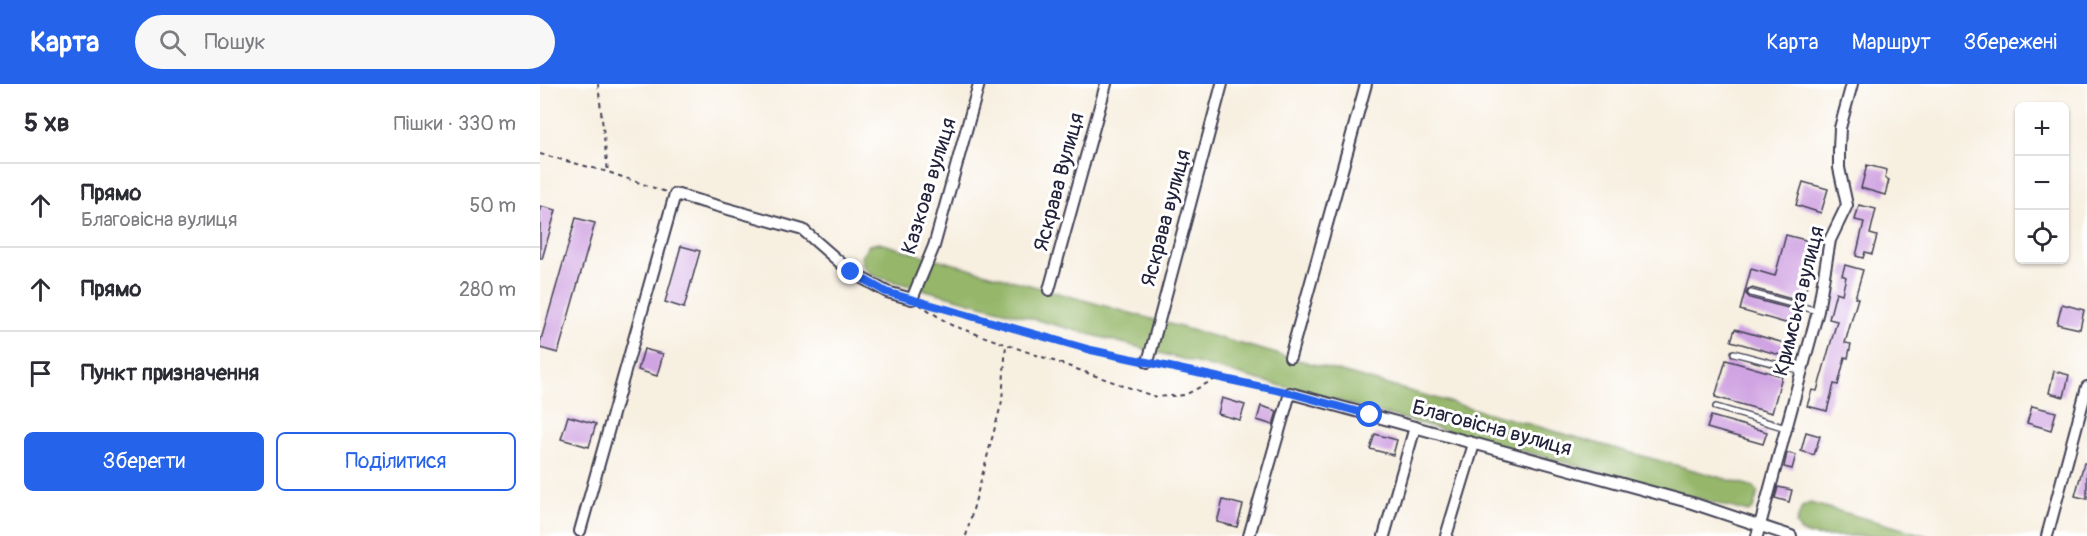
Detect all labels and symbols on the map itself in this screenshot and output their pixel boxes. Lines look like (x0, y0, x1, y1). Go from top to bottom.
street label: Яскрава Вулиця (1028, 110, 1090, 254)
street label: Казкова вулиця (895, 114, 963, 258)
street label: Яскрава вулиця (1135, 147, 1197, 289)
street label: Кримська вулиця (1767, 223, 1831, 379)
route end (837, 258, 863, 284)
street label: Благовісна вулиця (1409, 394, 1575, 462)
route start (1356, 401, 1382, 427)

